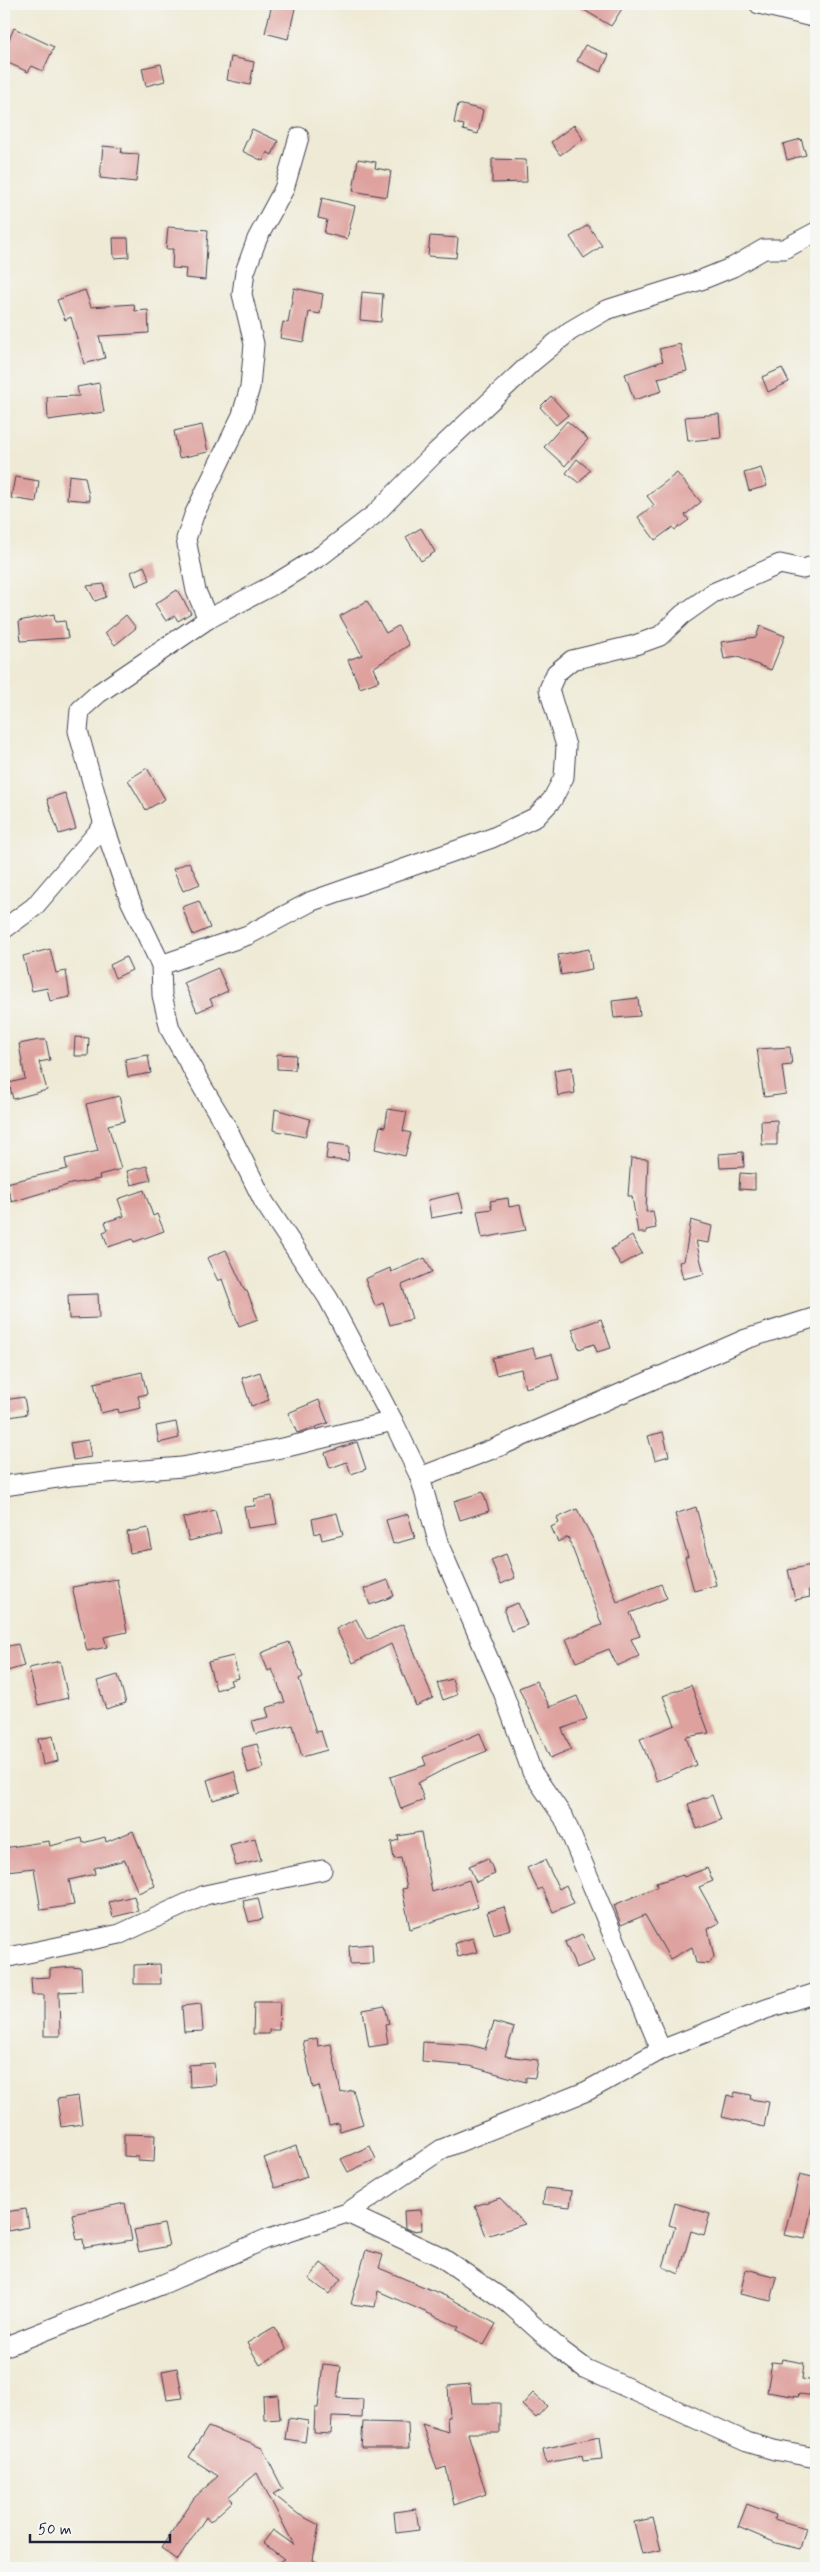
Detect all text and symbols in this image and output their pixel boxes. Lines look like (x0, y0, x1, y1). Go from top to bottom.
scale bar (30, 2512, 170, 2544)
text: 50 m (38, 2520, 72, 2540)

